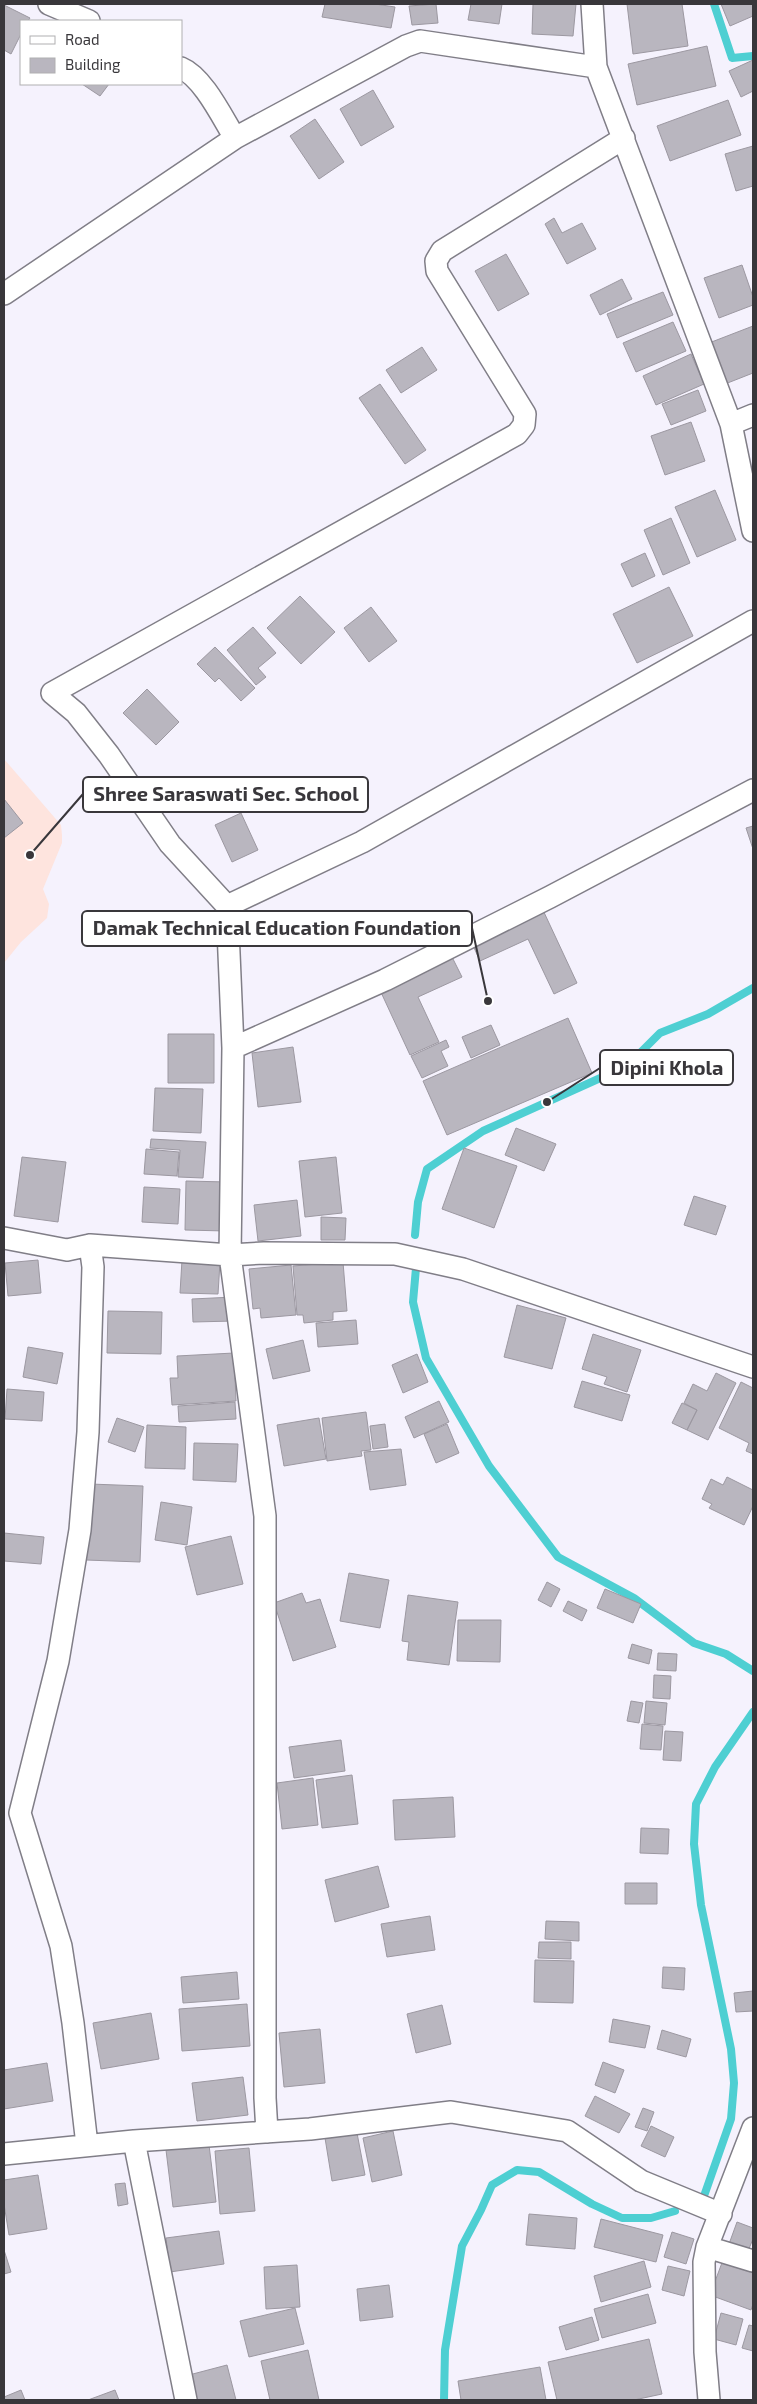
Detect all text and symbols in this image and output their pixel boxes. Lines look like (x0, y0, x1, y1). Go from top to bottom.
legend (20, 20, 182, 85)
text: Road (65, 30, 100, 48)
text: Building (65, 55, 121, 73)
callout: Shree Saraswati Sec. School (83, 777, 368, 812)
text: Shree Saraswati Sec. School (93, 781, 359, 805)
callout: Damak Technical Education Foundation (82, 911, 472, 946)
text: Damak Technical Education Foundation (93, 915, 461, 939)
callout: Dipini Khola (600, 1050, 733, 1085)
text: Dipini Khola (610, 1055, 724, 1079)

